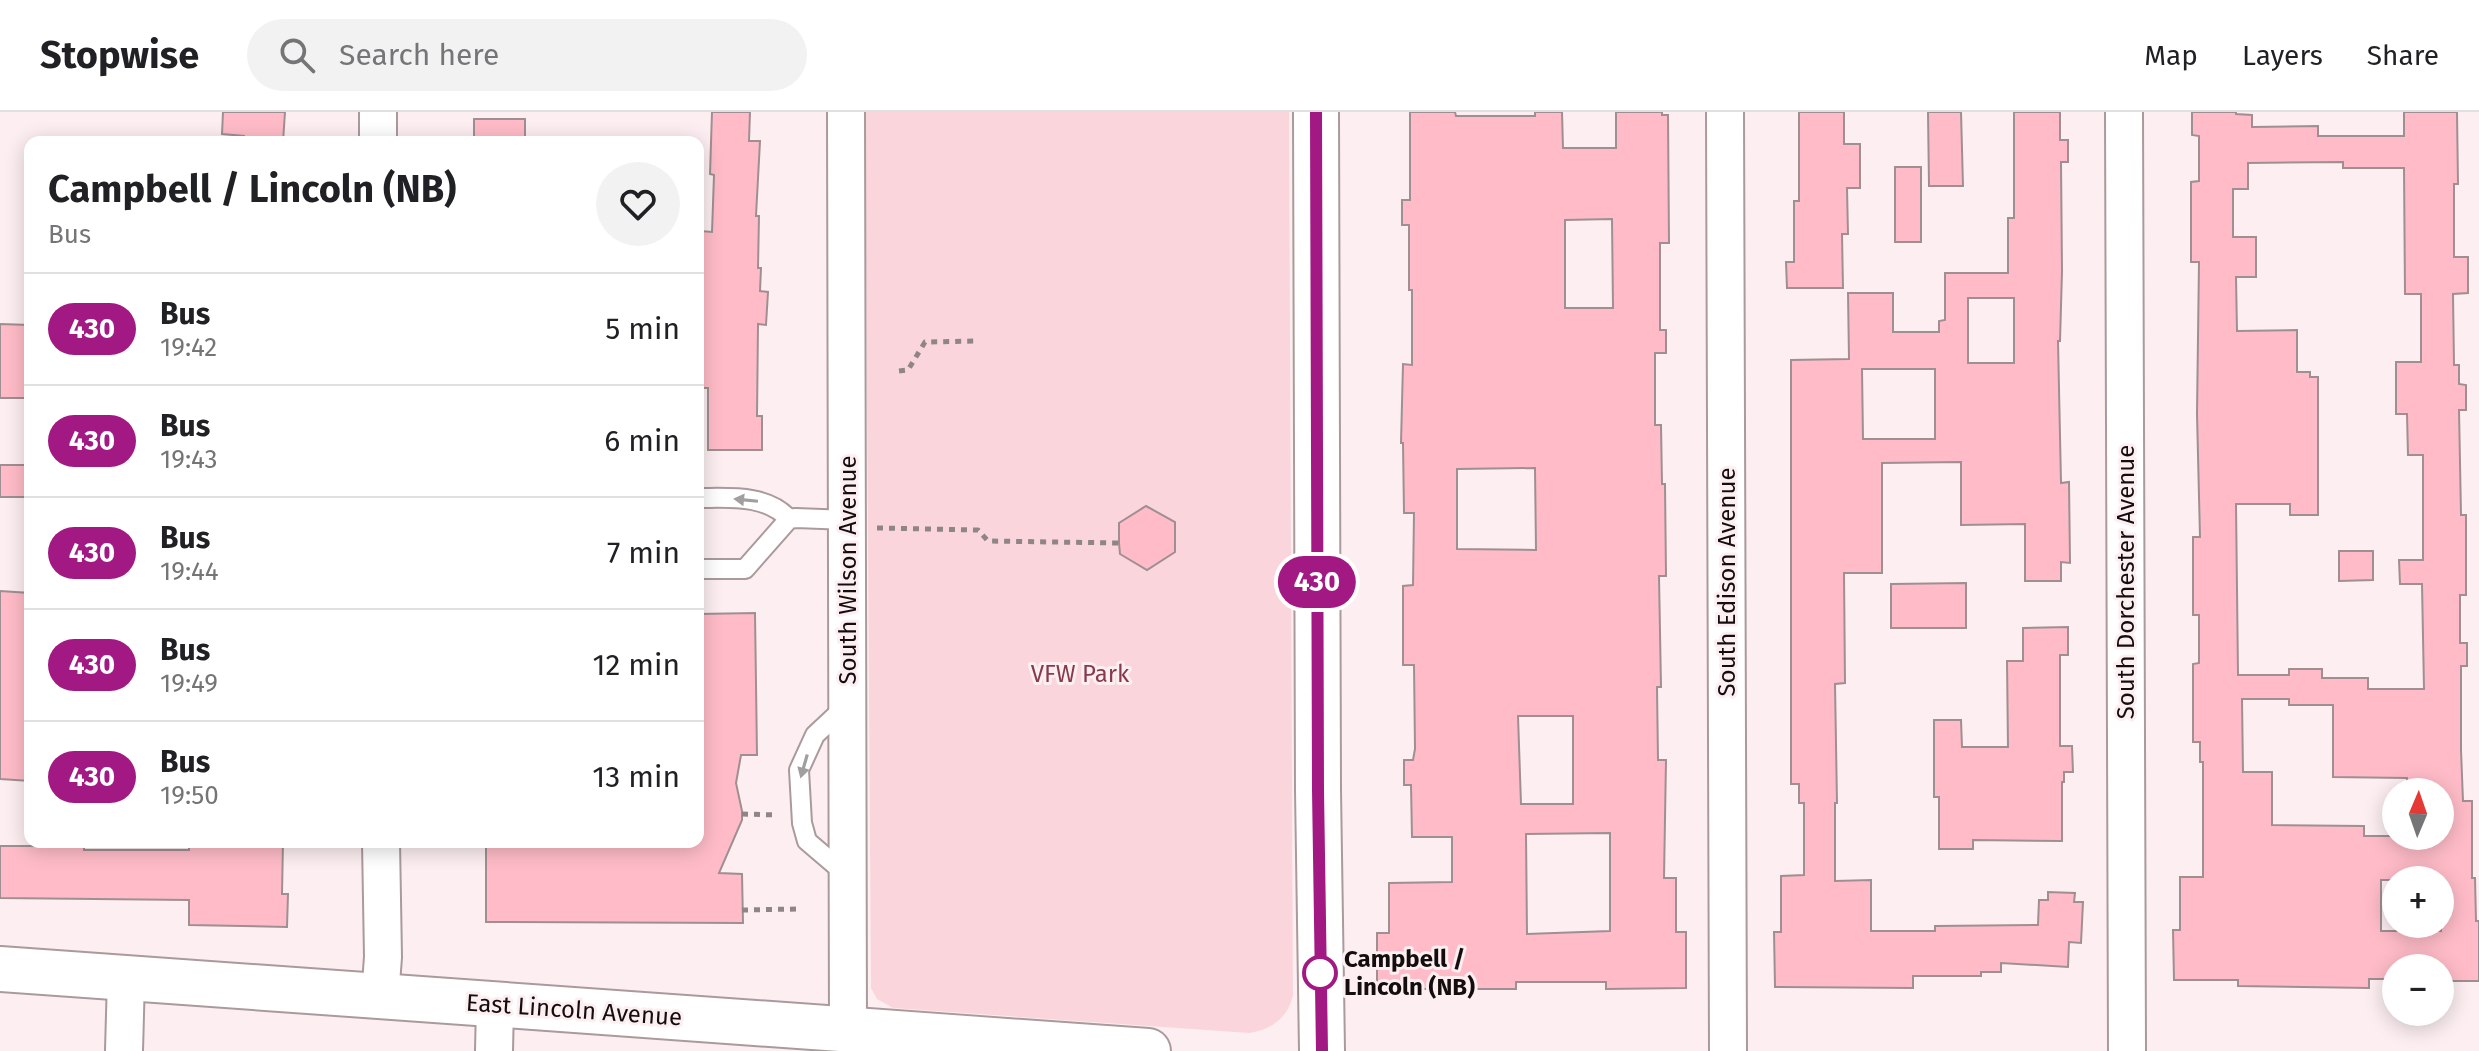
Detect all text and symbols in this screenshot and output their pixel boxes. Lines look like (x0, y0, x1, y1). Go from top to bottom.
search box (247, 19, 807, 91)
text: Stopwise (40, 32, 199, 78)
icon: search (275, 33, 319, 77)
text: Search here (339, 37, 499, 73)
text: Map (2144, 39, 2198, 72)
text: Layers (2242, 39, 2323, 72)
text: Share (2367, 39, 2439, 72)
button: heart (596, 162, 680, 246)
text: Campbell / Lincoln (NB) (48, 166, 456, 212)
text: Bus (48, 219, 91, 250)
text: Bus (160, 296, 210, 332)
text: 5 min (605, 311, 680, 347)
text: 430 (69, 312, 115, 345)
text: 19:42 (160, 332, 217, 363)
text: Bus (160, 408, 210, 444)
text: 6 min (604, 423, 680, 459)
text: 430 (69, 424, 115, 457)
text: 19:43 (160, 444, 217, 475)
street label: South Dorchester Avenue (2112, 445, 2140, 719)
street label: South Wilson Avenue (834, 455, 862, 685)
street label: South Edison Avenue (1713, 468, 1741, 696)
one-way arrow (734, 493, 759, 506)
text: Bus (160, 520, 210, 556)
text: 7 min (607, 535, 680, 571)
text: 430 (69, 536, 115, 569)
text: 19:44 (160, 556, 219, 587)
line badge: 430 (1271, 556, 1363, 608)
text: 430 (1294, 565, 1340, 598)
text: Bus (160, 632, 210, 668)
text: 12 min (592, 647, 680, 683)
text: 430 (69, 648, 115, 681)
park label: VFW Park (1031, 660, 1130, 688)
text: 19:49 (160, 668, 218, 699)
text: Bus (160, 744, 210, 780)
one-way arrow (797, 754, 809, 779)
text: 13 min (592, 759, 680, 795)
text: 430 (69, 760, 115, 793)
north arrow (2382, 778, 2454, 850)
map controls (2382, 778, 2454, 1026)
text: 19:50 (160, 780, 219, 811)
button: + (2382, 866, 2454, 938)
place label: Campbell / Lincoln (NB) (1344, 945, 1475, 1001)
button: − (2382, 954, 2454, 1026)
marker: Campbell / Lincoln (NB) (1303, 956, 1337, 990)
street label: East Lincoln Avenue (465, 988, 683, 1032)

